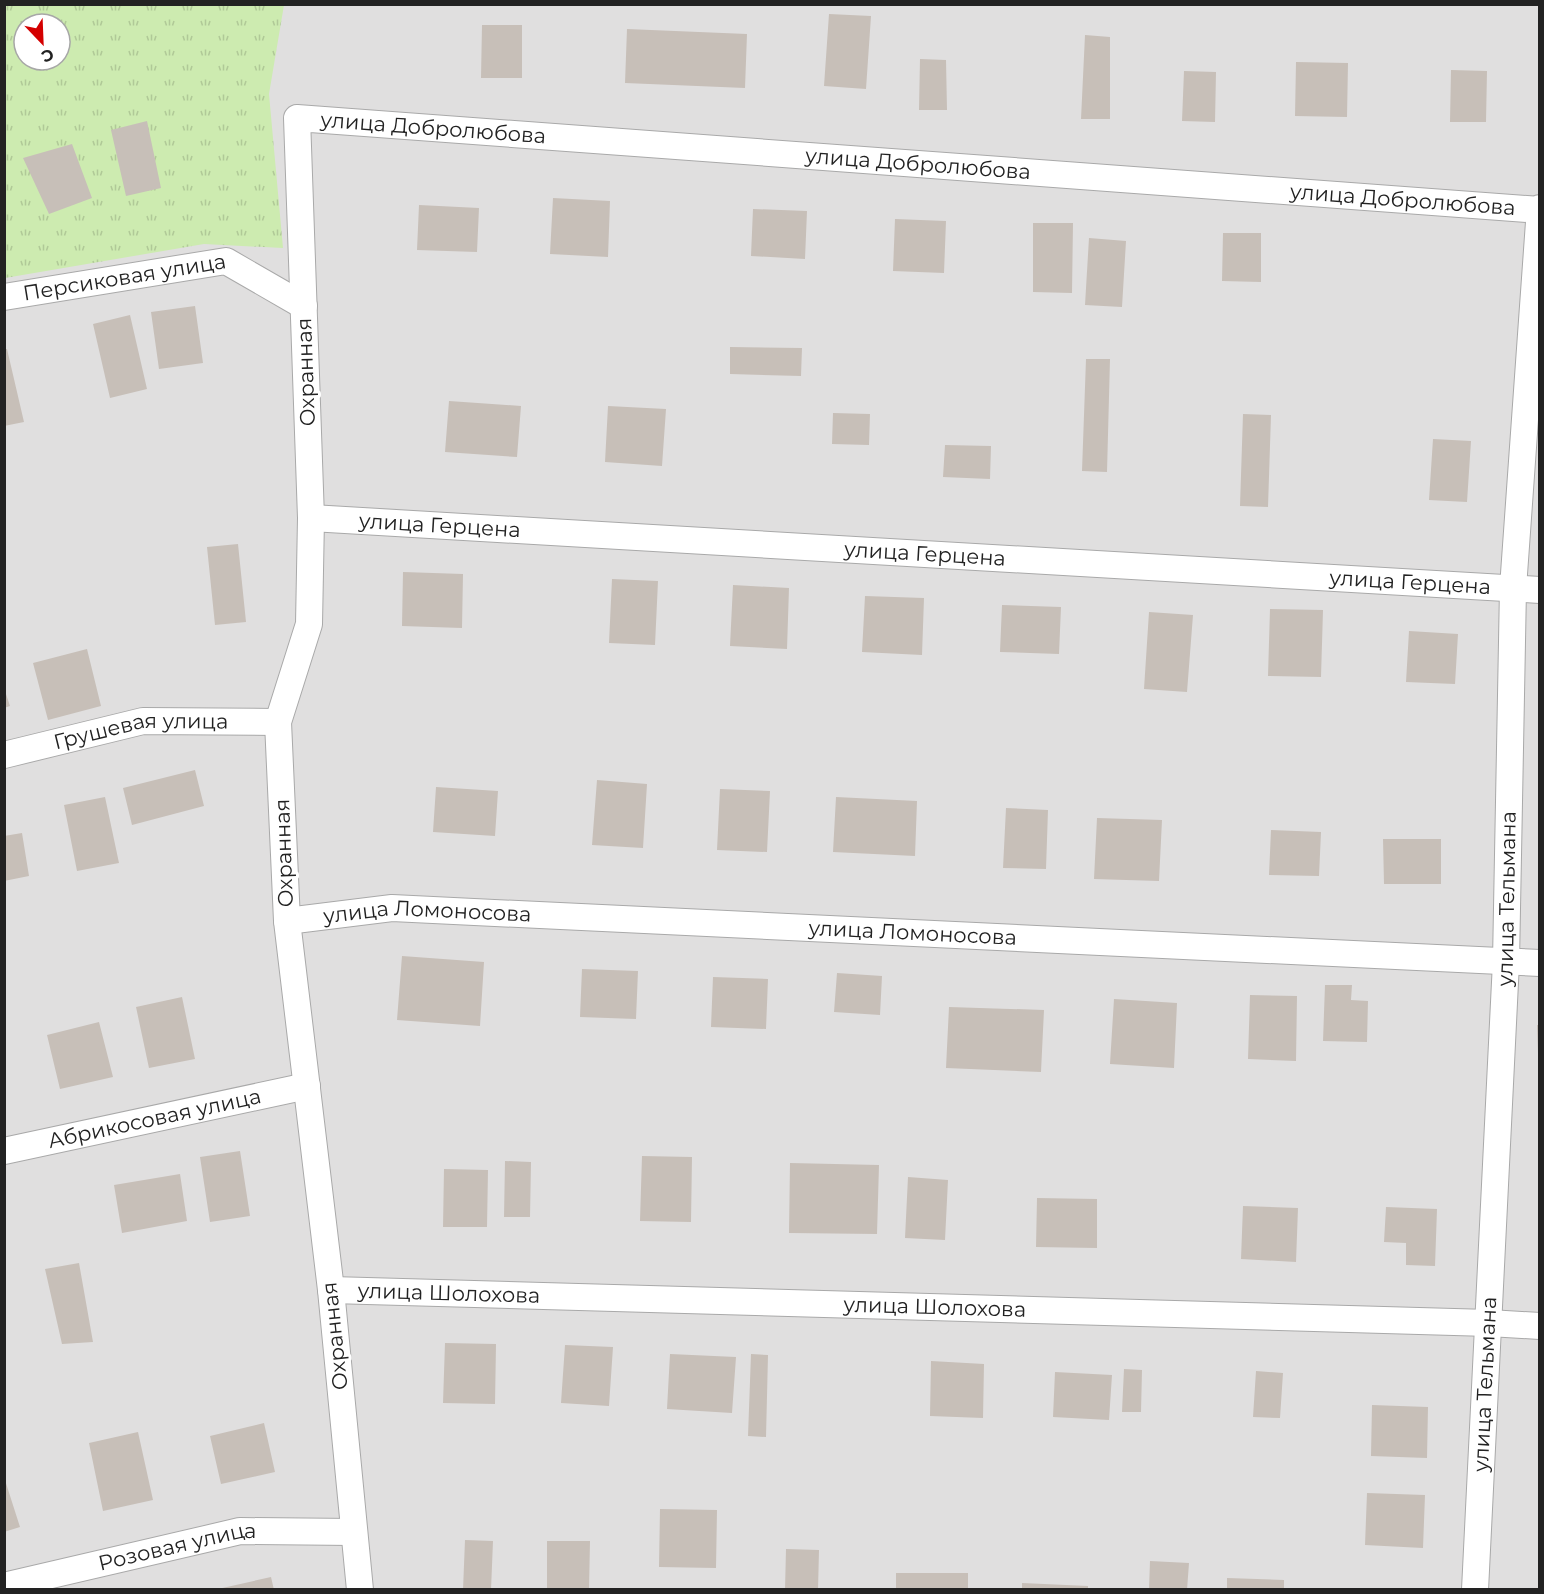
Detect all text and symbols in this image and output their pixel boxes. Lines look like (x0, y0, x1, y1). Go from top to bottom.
north arrow (12, 12, 72, 72)
text: С (38, 44, 57, 67)
street label: улица Добролюбова (319, 107, 547, 148)
street label: улица Добролюбова (803, 143, 1032, 184)
street label: улица Добролюбова (1288, 178, 1516, 220)
street label: Персиковая улица (21, 248, 228, 306)
street label: Охранная (291, 317, 320, 427)
street label: улица Герцена (357, 508, 521, 542)
street label: улица Герцена (842, 536, 1006, 571)
street label: улица Герцена (1328, 565, 1492, 599)
street label: Грушевая улица (51, 708, 228, 754)
street label: Охранная (269, 798, 298, 908)
street label: улица Тельмана (1492, 811, 1521, 988)
street label: улица Ломоносова (321, 895, 532, 929)
street label: улица Ломоносова (807, 915, 1017, 950)
street label: Абрикосовая улица (46, 1083, 263, 1153)
street label: улица Шолохова (356, 1278, 541, 1308)
street label: Охранная (316, 1281, 353, 1391)
street label: улица Шолохова (842, 1292, 1026, 1322)
street label: улица Тельмана (1468, 1296, 1501, 1473)
street label: Розовая улица (96, 1517, 257, 1576)

